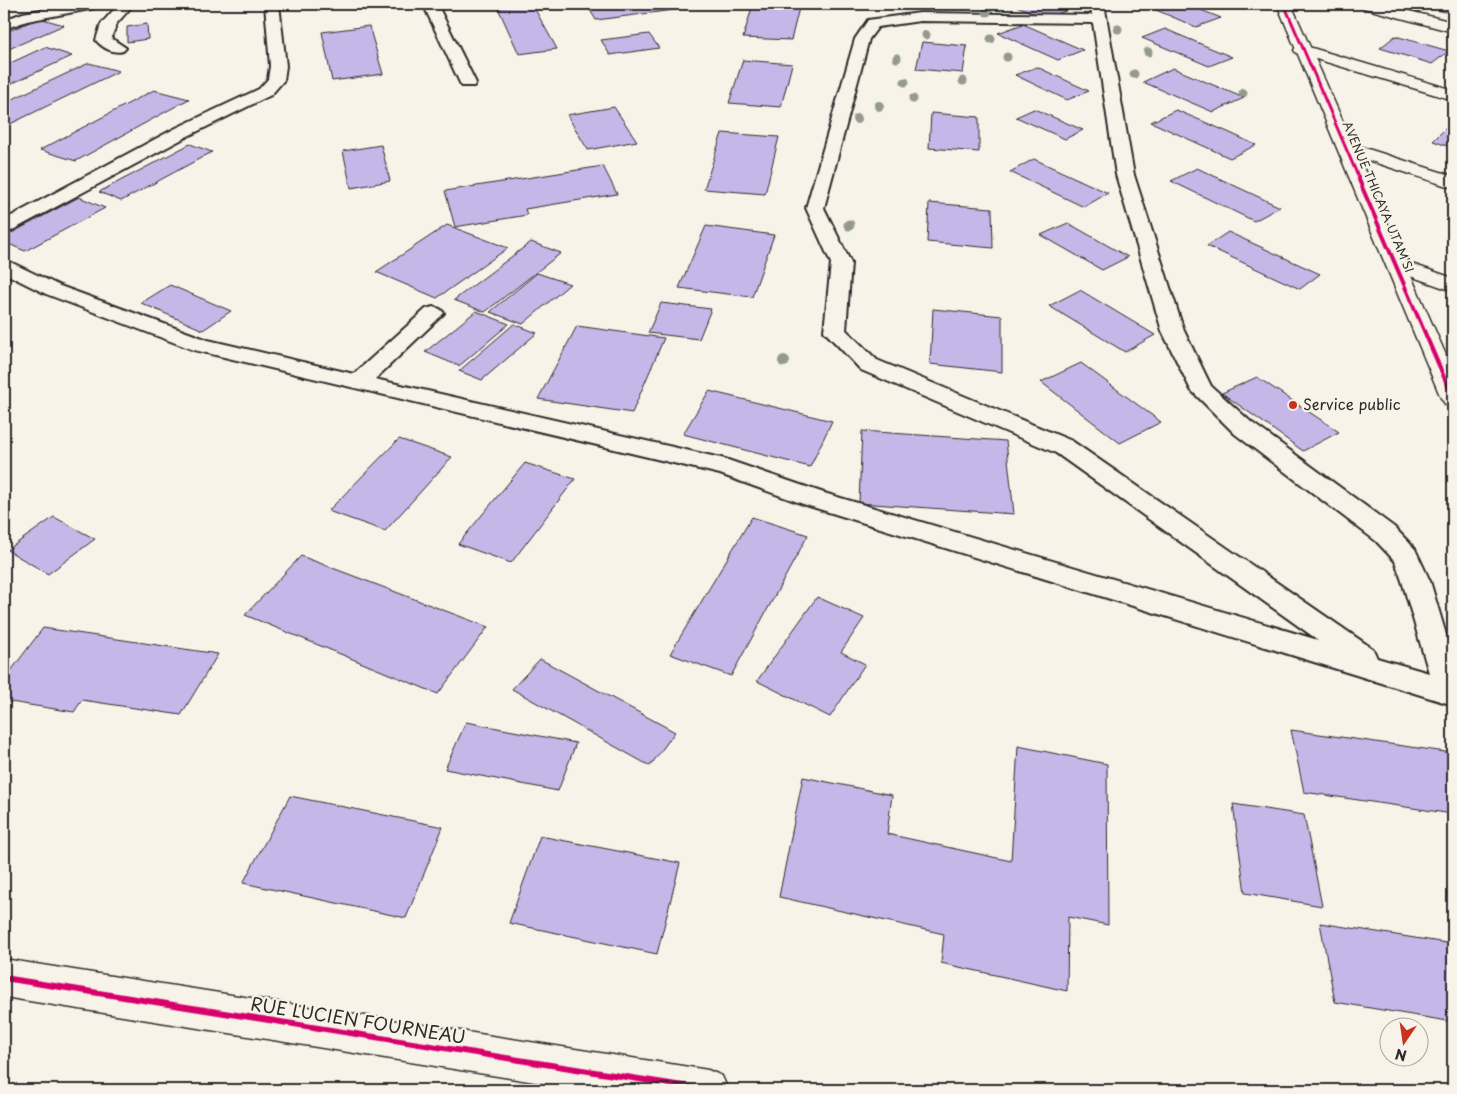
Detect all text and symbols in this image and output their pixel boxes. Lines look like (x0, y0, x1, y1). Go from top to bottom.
street label: AVENUE THICAYA UTAM'SI (1339, 118, 1419, 275)
place label: Service public (1303, 392, 1401, 415)
marker: Service public (1287, 399, 1299, 411)
street label: RUE LUCIEN FOURNEAU (249, 989, 468, 1050)
north arrow (1380, 1016, 1430, 1066)
text: N (1393, 1044, 1409, 1067)

